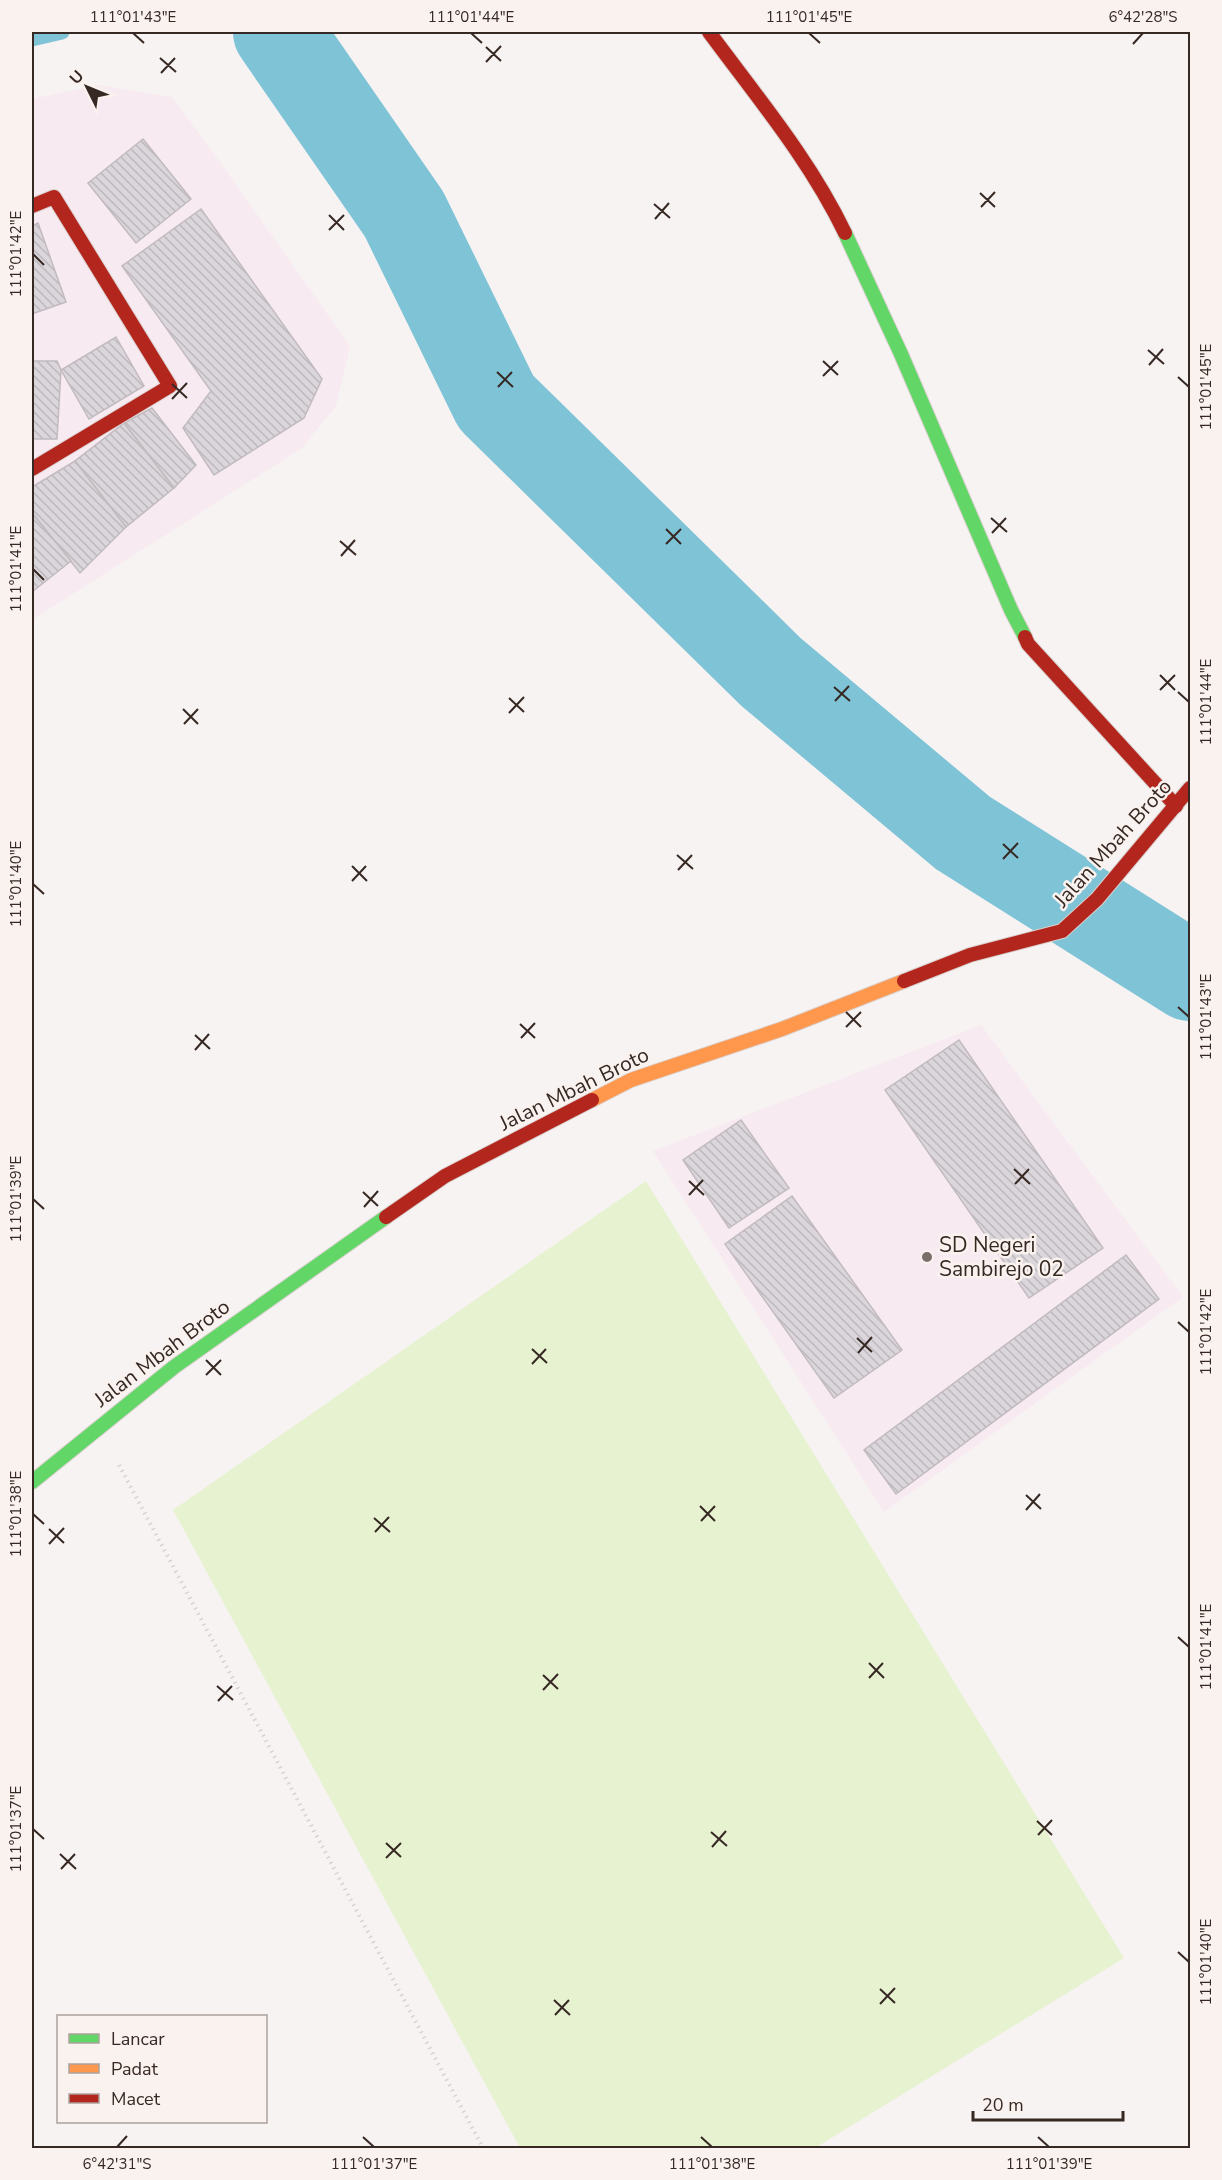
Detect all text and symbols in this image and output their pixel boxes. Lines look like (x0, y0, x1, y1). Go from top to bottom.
text: 111°01'43"E (90, 7, 176, 27)
text: 111°01'44"E (428, 7, 514, 27)
text: 111°01'45"E (766, 7, 852, 27)
text: 6°42'28"S (1109, 7, 1177, 27)
north arrow (57, 57, 117, 117)
text: U (65, 66, 89, 89)
text: 111°01'42"E (6, 211, 26, 297)
text: 111°01'45"E (1196, 344, 1216, 430)
text: 111°01'41"E (6, 526, 26, 612)
text: 111°01'44"E (1196, 659, 1216, 745)
street label: Jalan Mbah Broto (1047, 773, 1178, 914)
text: 111°01'40"E (6, 841, 26, 927)
text: 111°01'43"E (1196, 974, 1216, 1060)
street label: Jalan Mbah Broto (494, 1041, 654, 1138)
text: 111°01'39"E (6, 1156, 26, 1242)
place label: SD Negeri Sambirejo 02 (939, 1231, 1064, 1283)
marker: SD Negeri Sambirejo 02 (920, 1250, 934, 1264)
text: 111°01'42"E (1196, 1289, 1216, 1375)
street label: Jalan Mbah Broto (88, 1293, 236, 1414)
text: 111°01'38"E (6, 1471, 26, 1557)
text: 111°01'41"E (1196, 1604, 1216, 1690)
text: 111°01'37"E (6, 1786, 26, 1872)
text: 111°01'40"E (1196, 1919, 1216, 2005)
legend (57, 2015, 267, 2123)
text: Lancar (111, 2027, 165, 2051)
text: Padat (111, 2057, 159, 2081)
scale bar (973, 2084, 1123, 2122)
text: Macet (111, 2087, 161, 2111)
text: 20 m (982, 2093, 1024, 2117)
text: 6°42'31"S (83, 2154, 151, 2174)
text: 111°01'37"E (331, 2154, 417, 2174)
text: 111°01'38"E (669, 2154, 755, 2174)
text: 111°01'39"E (1006, 2154, 1092, 2174)

